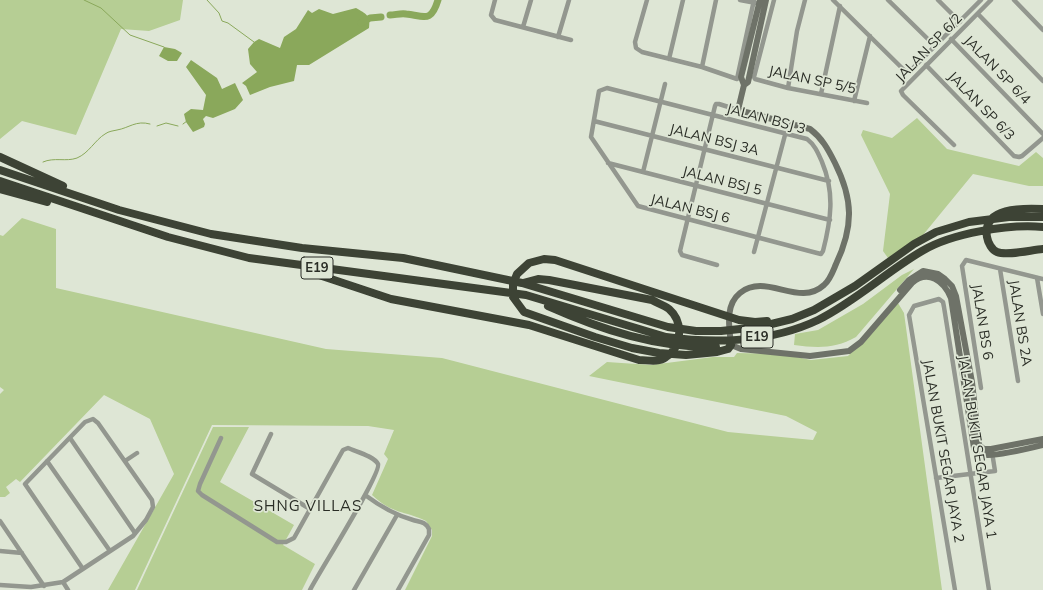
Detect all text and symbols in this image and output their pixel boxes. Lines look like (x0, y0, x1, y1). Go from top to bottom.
street label: JALAN SP 6/2 (892, 10, 966, 86)
street label: JALAN SP 6/4 (960, 32, 1034, 108)
street label: JALAN SP 5/5 (767, 63, 857, 97)
street label: JALAN SP 6/3 (944, 68, 1018, 144)
street label: JALAN BSJ 3 (725, 100, 807, 138)
street label: JALAN BSJ 3A (667, 121, 761, 159)
street label: JALAN BSJ 5 (680, 163, 764, 199)
street label: JALAN BSJ 6 (648, 191, 732, 227)
road number: E19 (301, 257, 333, 279)
street label: JALAN BS 2A (1005, 279, 1035, 367)
street label: JALAN BS 6 (968, 283, 996, 361)
road number: E19 (741, 326, 773, 348)
street label: JALAN BUKIT SEGAR JAYA 1 (954, 354, 1000, 540)
street label: JALAN BUKIT SEGAR JAYA 2 (919, 358, 967, 544)
district label: SHNG VILLAS (254, 497, 362, 515)

